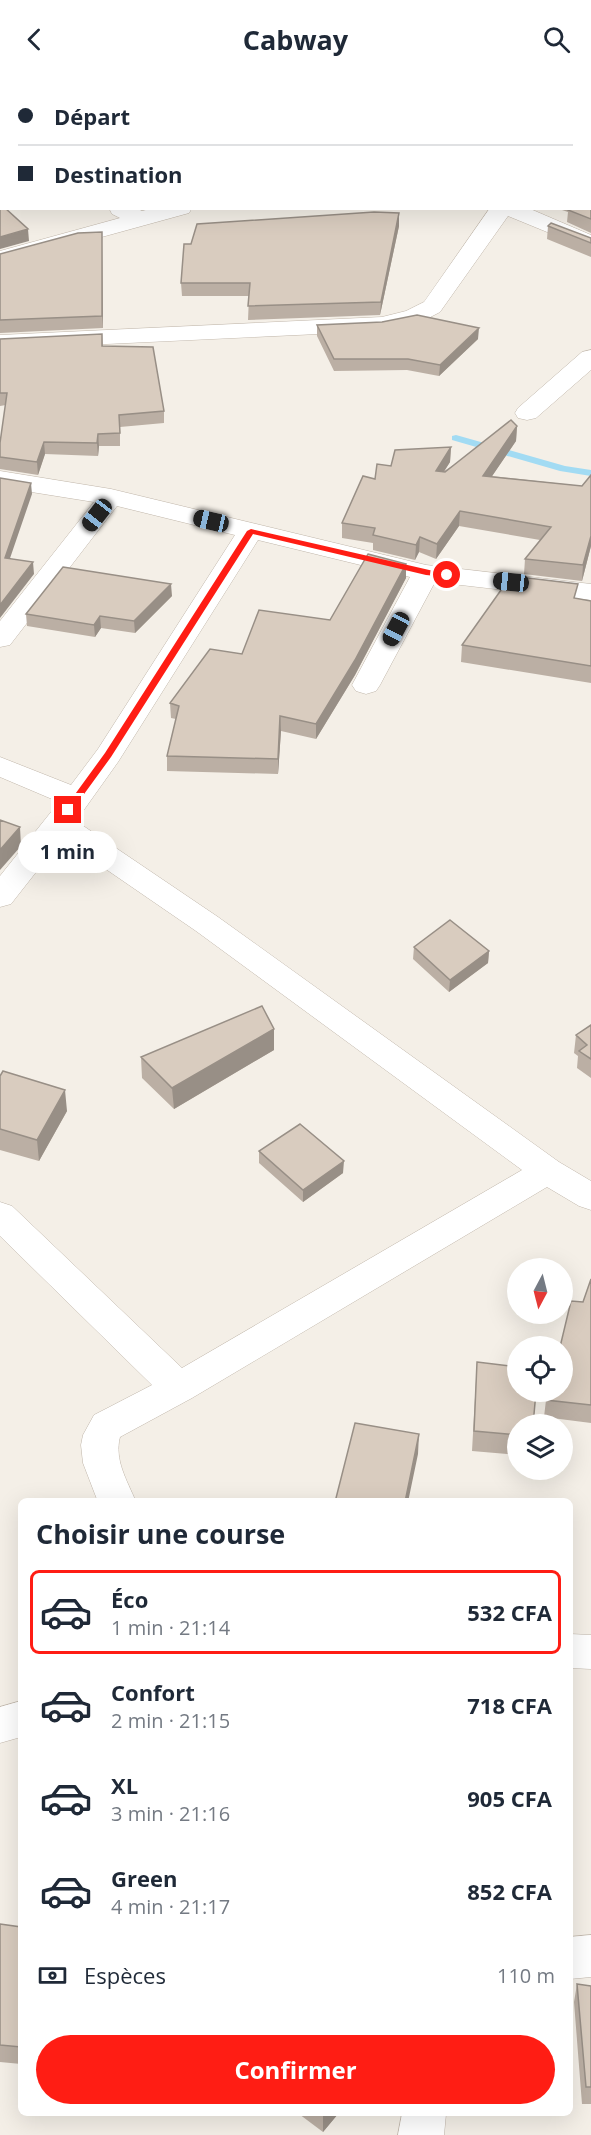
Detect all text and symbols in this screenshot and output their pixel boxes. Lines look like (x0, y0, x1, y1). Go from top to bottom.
text: Cabway (243, 21, 348, 58)
icon: back (18, 23, 51, 56)
icon: search (540, 23, 573, 56)
text: Départ (54, 101, 130, 131)
text: Destination (54, 159, 183, 189)
car (79, 495, 115, 535)
car (191, 508, 231, 534)
route start (433, 561, 460, 588)
car (492, 571, 530, 593)
car (380, 609, 412, 649)
route end (54, 796, 81, 823)
callout: 1 min (19, 831, 118, 873)
text: 1 min (40, 838, 95, 865)
north arrow (507, 1258, 573, 1324)
map controls (507, 1258, 573, 1480)
button: locate (507, 1336, 573, 1402)
button: layers (507, 1414, 573, 1480)
text: Choisir une course (36, 1515, 285, 1552)
text: Éco (111, 1584, 148, 1614)
icon: car (39, 1585, 93, 1639)
text: 532 CFA (467, 1597, 552, 1627)
text: 1 min · 21:14 (111, 1614, 230, 1641)
text: Confort (111, 1677, 195, 1707)
icon: car (39, 1678, 93, 1732)
text: 718 CFA (467, 1690, 552, 1720)
text: 2 min · 21:15 (111, 1707, 230, 1734)
text: XL (111, 1770, 138, 1800)
icon: car (39, 1771, 93, 1825)
text: 905 CFA (467, 1783, 552, 1813)
text: 3 min · 21:16 (111, 1800, 230, 1827)
text: Green (111, 1863, 177, 1893)
icon: car (39, 1864, 93, 1918)
text: 852 CFA (467, 1876, 552, 1906)
text: 4 min · 21:17 (111, 1893, 230, 1920)
icon: cash (36, 1959, 69, 1992)
text: Espèces (84, 1960, 166, 1990)
text: 110 m (497, 1962, 555, 1989)
button: Confirmer (36, 2035, 555, 2104)

